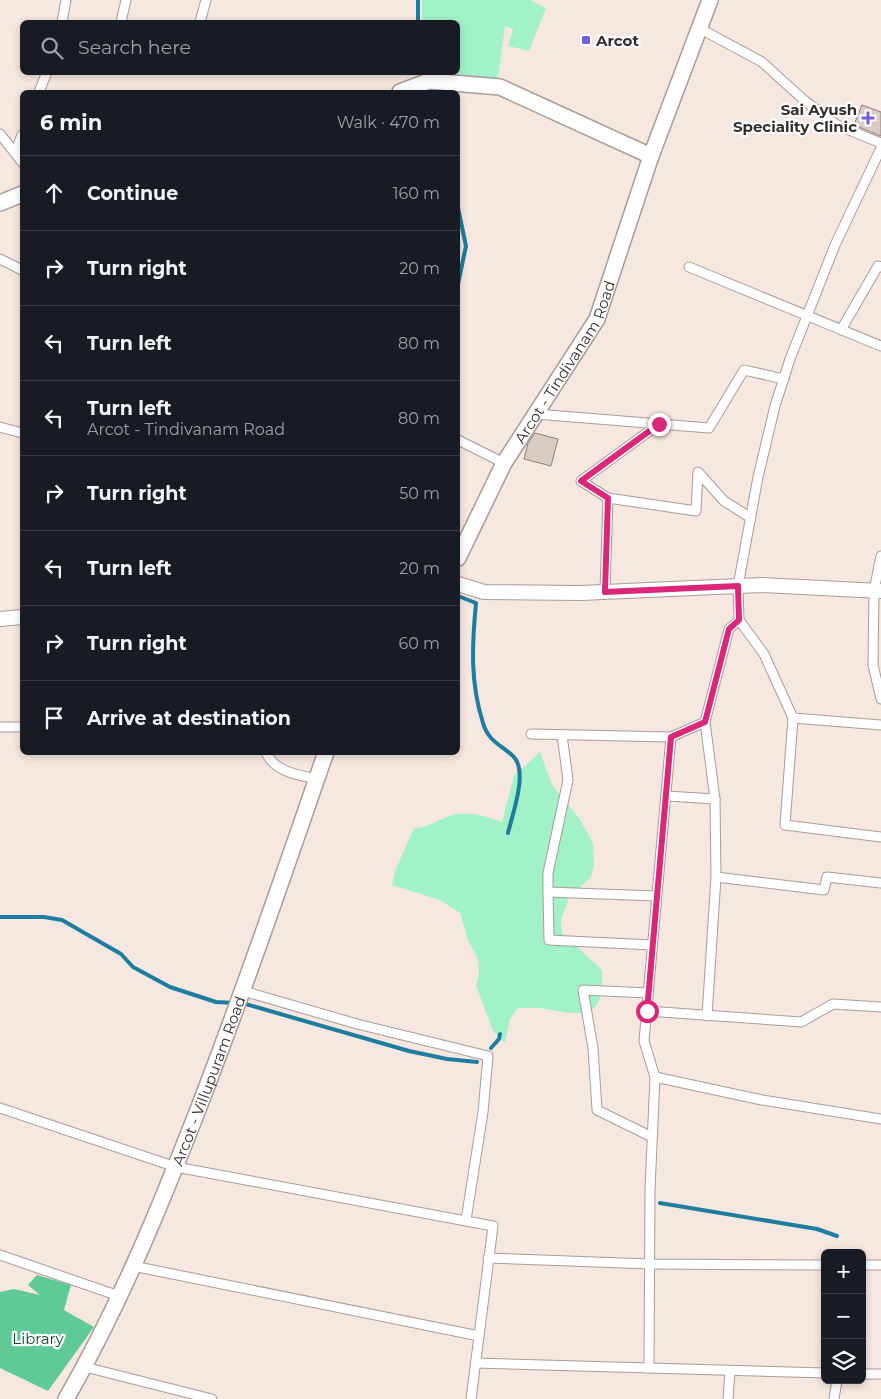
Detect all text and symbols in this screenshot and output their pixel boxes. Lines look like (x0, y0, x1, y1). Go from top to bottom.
search box (20, 20, 460, 75)
place label: Arcot (595, 31, 639, 50)
icon: search (38, 34, 66, 62)
marker: Arcot (580, 34, 592, 46)
text: Search here (78, 36, 191, 59)
place label: Sai Ayush Speciality Clinic (733, 100, 857, 136)
text: 6 min (40, 110, 102, 135)
marker: Sai Ayush Speciality Clinic (861, 111, 875, 125)
text: Walk · 470 m (337, 113, 440, 132)
icon: ahead (40, 179, 68, 207)
text: Continue (87, 182, 178, 205)
text: 160 m (393, 184, 440, 203)
icon: right (40, 254, 68, 282)
text: Turn right (87, 257, 187, 280)
text: 20 m (399, 259, 440, 278)
street label: Arcot - Tindivanam Road (510, 278, 619, 447)
icon: left (40, 329, 68, 357)
text: Turn left (87, 332, 172, 355)
text: 80 m (398, 334, 440, 353)
text: Turn left (87, 397, 172, 420)
icon: left (40, 404, 68, 432)
text: 80 m (398, 409, 440, 428)
route end (648, 413, 671, 436)
text: Arcot - Tindivanam Road (87, 420, 285, 439)
icon: right (40, 479, 68, 507)
text: Turn right (87, 482, 187, 505)
text: 50 m (399, 484, 440, 503)
icon: left (40, 554, 68, 582)
text: Turn left (87, 557, 172, 580)
text: 20 m (399, 559, 440, 578)
icon: right (40, 629, 68, 657)
text: Turn right (87, 632, 187, 655)
text: 60 m (398, 634, 440, 653)
icon: arrive (40, 704, 68, 732)
text: Arrive at destination (87, 707, 291, 730)
street label: Arcot - Villupuram Road (167, 993, 249, 1168)
route start (636, 1000, 659, 1023)
map controls (821, 1249, 866, 1384)
button: + (821, 1249, 866, 1294)
button: − (821, 1294, 866, 1339)
park label: Library (12, 1329, 65, 1348)
button: layers (821, 1339, 866, 1384)

